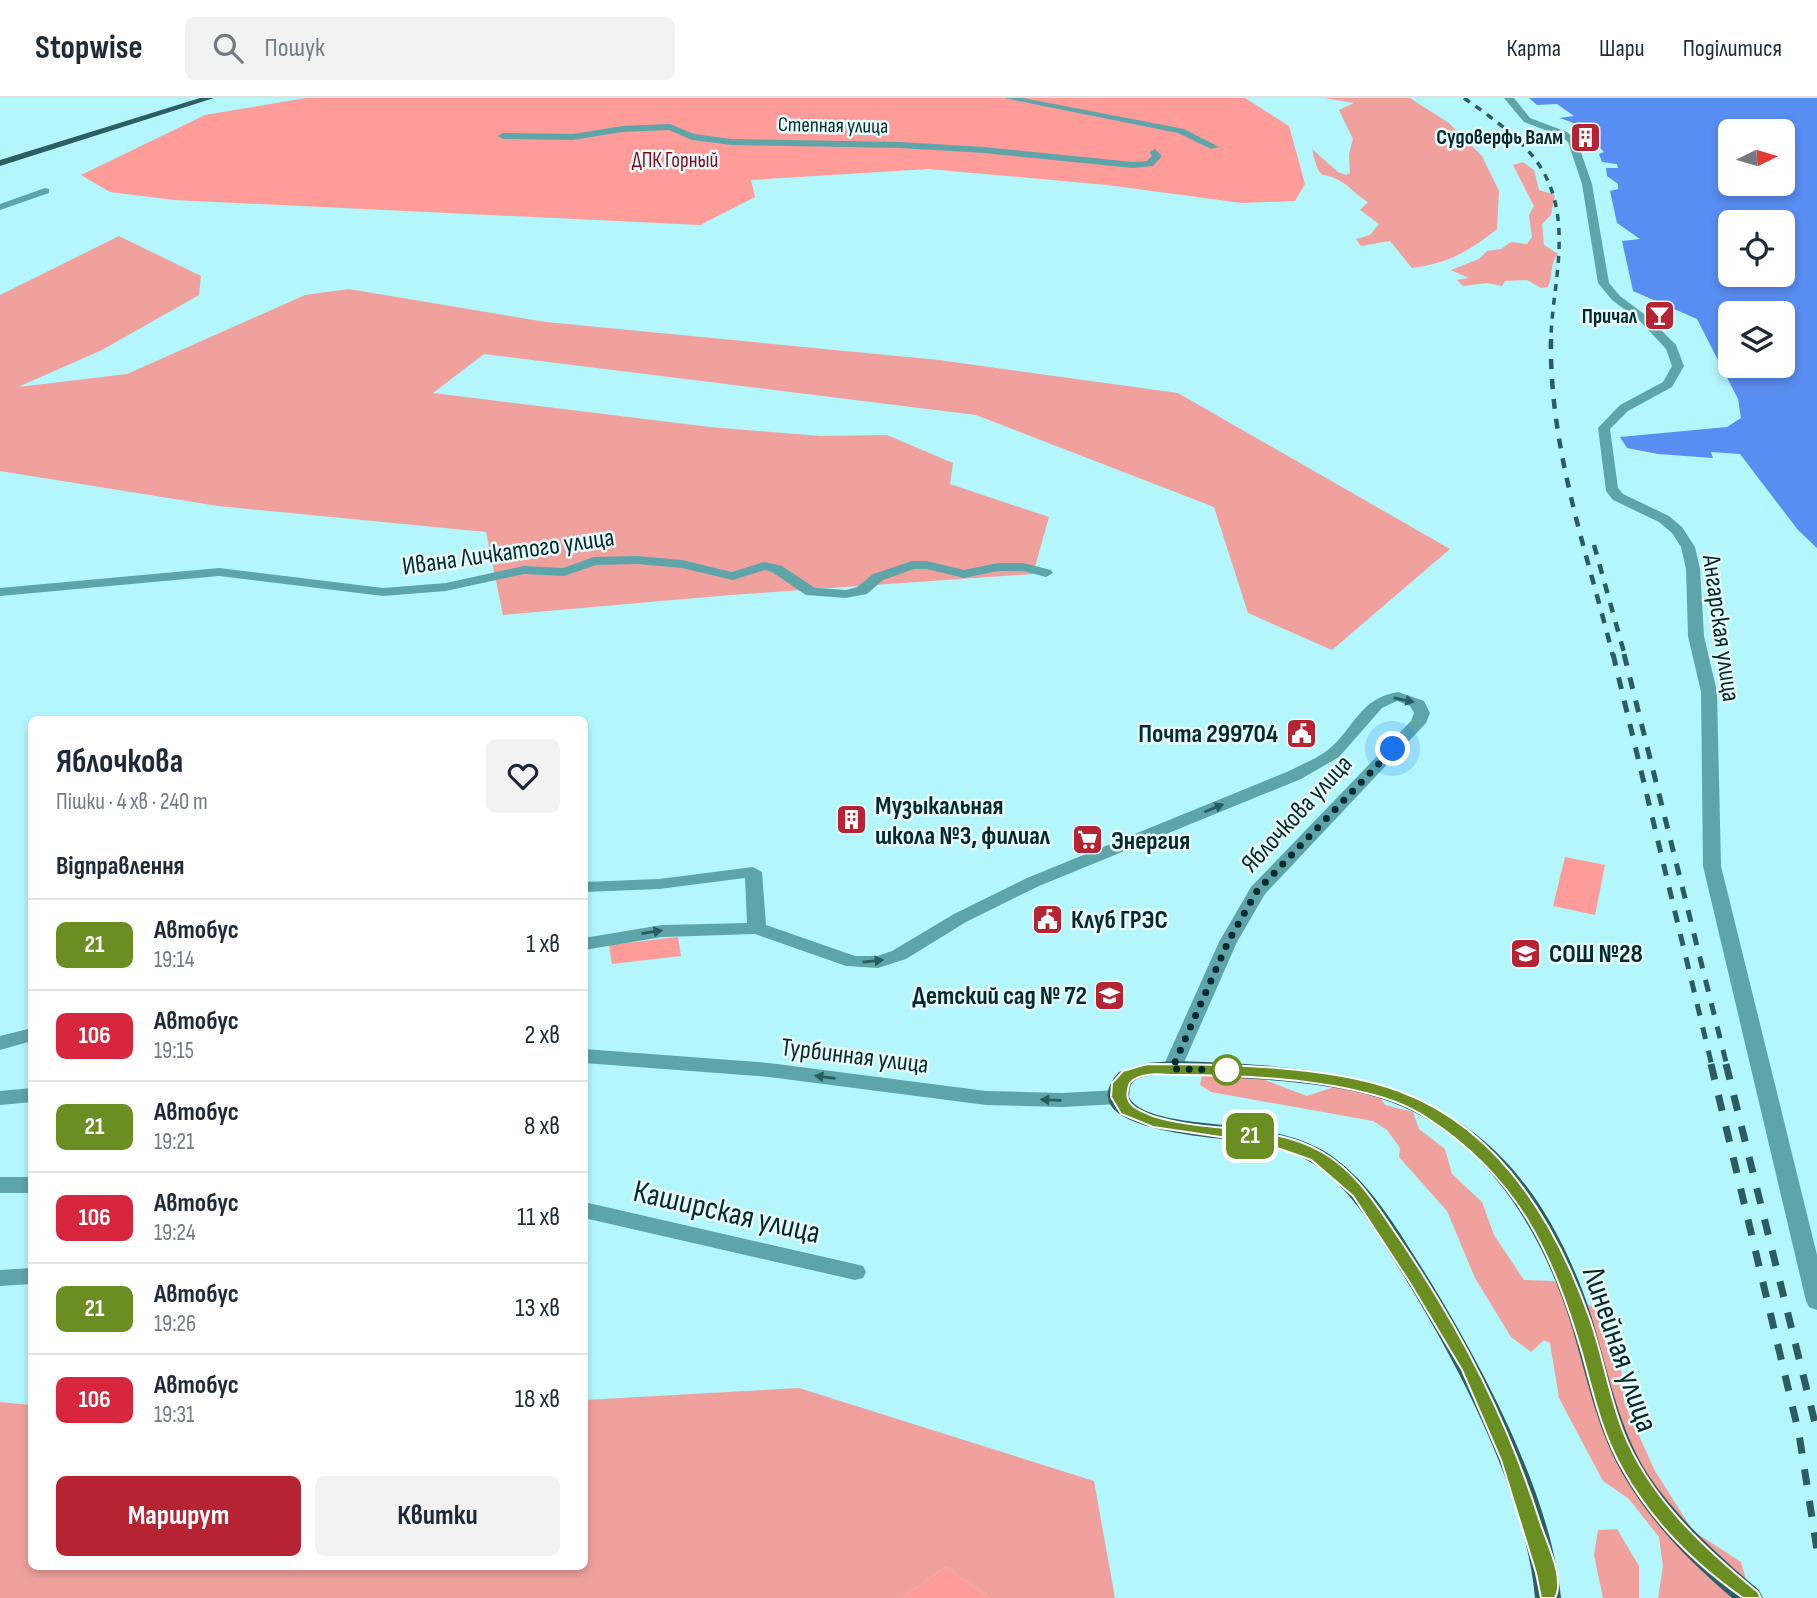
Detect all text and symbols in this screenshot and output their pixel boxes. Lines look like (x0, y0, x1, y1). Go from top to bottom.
search box (185, 17, 675, 80)
text: Stopwise (35, 28, 143, 68)
icon: search (209, 29, 247, 67)
text: Пошук (265, 33, 325, 64)
text: Карта (1506, 34, 1561, 63)
text: Шари (1599, 34, 1645, 63)
text: Поділитися (1683, 34, 1782, 63)
street label: Степная улица (778, 112, 888, 139)
north arrow (1718, 119, 1796, 196)
map controls (1718, 119, 1795, 378)
building icon: Судоверфь Валм (1569, 120, 1603, 154)
place label: Судоверфь Валм (1436, 125, 1563, 150)
park label: ДПК Горный (632, 148, 718, 173)
button: locate (1718, 210, 1795, 287)
bar icon: Причал (1643, 299, 1677, 333)
button: layers (1718, 301, 1795, 378)
place label: Причал (1582, 304, 1638, 329)
street label: Ивана Личкатого улица (400, 522, 616, 583)
street label: Ангарская улица (1695, 552, 1746, 704)
one-way arrow (1393, 694, 1415, 705)
public building icon: Почта 299704 (1284, 716, 1318, 750)
place label: Почта 299704 (1138, 719, 1278, 750)
your location (1375, 731, 1410, 766)
button: heart (486, 739, 560, 813)
text: Яблочкова (56, 742, 183, 782)
street label: Яблочкова улица (1235, 749, 1359, 879)
text: Пішки · 4 хв · 240 m (56, 788, 208, 816)
place label: Музыкальная школа №3, филиал (875, 791, 1051, 852)
building icon: Музыкальная школа №3, филиал (835, 803, 869, 837)
one-way arrow (1203, 803, 1224, 814)
supermarket icon: Энергия (1071, 823, 1105, 857)
place label: Энергия (1111, 826, 1190, 857)
text: Відправлення (56, 851, 184, 882)
public building icon: Клуб ГРЭС (1031, 902, 1065, 936)
place label: Клуб ГРЭС (1071, 905, 1168, 936)
text: Автобус (154, 915, 239, 946)
one-way arrow (641, 927, 663, 938)
text: 1 хв (526, 929, 560, 960)
text: 21 (85, 930, 104, 959)
school or university icon: СОШ №28 (1509, 936, 1543, 970)
place label: СОШ №28 (1549, 939, 1643, 970)
text: 19:14 (154, 946, 194, 974)
one-way arrow (862, 955, 884, 966)
school or university icon: Детский сад № 72 (1093, 978, 1127, 1012)
place label: Детский сад № 72 (912, 981, 1087, 1012)
text: Автобус (154, 1006, 239, 1037)
text: 2 хв (525, 1020, 560, 1051)
text: 106 (78, 1021, 111, 1050)
street label: Турбинная улица (779, 1032, 930, 1081)
text: 19:15 (154, 1037, 194, 1065)
unlabelled marker (1212, 1055, 1242, 1085)
one-way arrow (814, 1072, 836, 1083)
one-way arrow (1040, 1094, 1062, 1106)
text: Автобус (154, 1097, 239, 1128)
text: 8 хв (524, 1111, 560, 1142)
text: 21 (85, 1112, 104, 1141)
line badge: 21 (1218, 1113, 1282, 1159)
text: 21 (1240, 1121, 1260, 1150)
text: 19:21 (154, 1128, 194, 1156)
street label: Каширская улица (629, 1172, 824, 1253)
text: Автобус (154, 1188, 239, 1219)
text: 11 хв (517, 1202, 560, 1233)
text: 106 (78, 1203, 111, 1232)
text: 19:24 (154, 1219, 196, 1247)
street label: Линейная улица (1573, 1261, 1666, 1437)
text: Автобус (154, 1279, 239, 1310)
text: 13 хв (515, 1293, 560, 1324)
text: 21 (85, 1294, 104, 1323)
text: 19:26 (154, 1310, 196, 1338)
text: Автобус (154, 1370, 239, 1401)
text: 18 хв (515, 1384, 560, 1415)
text: 106 (78, 1385, 111, 1414)
text: 19:31 (154, 1401, 194, 1429)
button: Маршрут (56, 1476, 301, 1556)
button: Квитки (315, 1476, 560, 1556)

